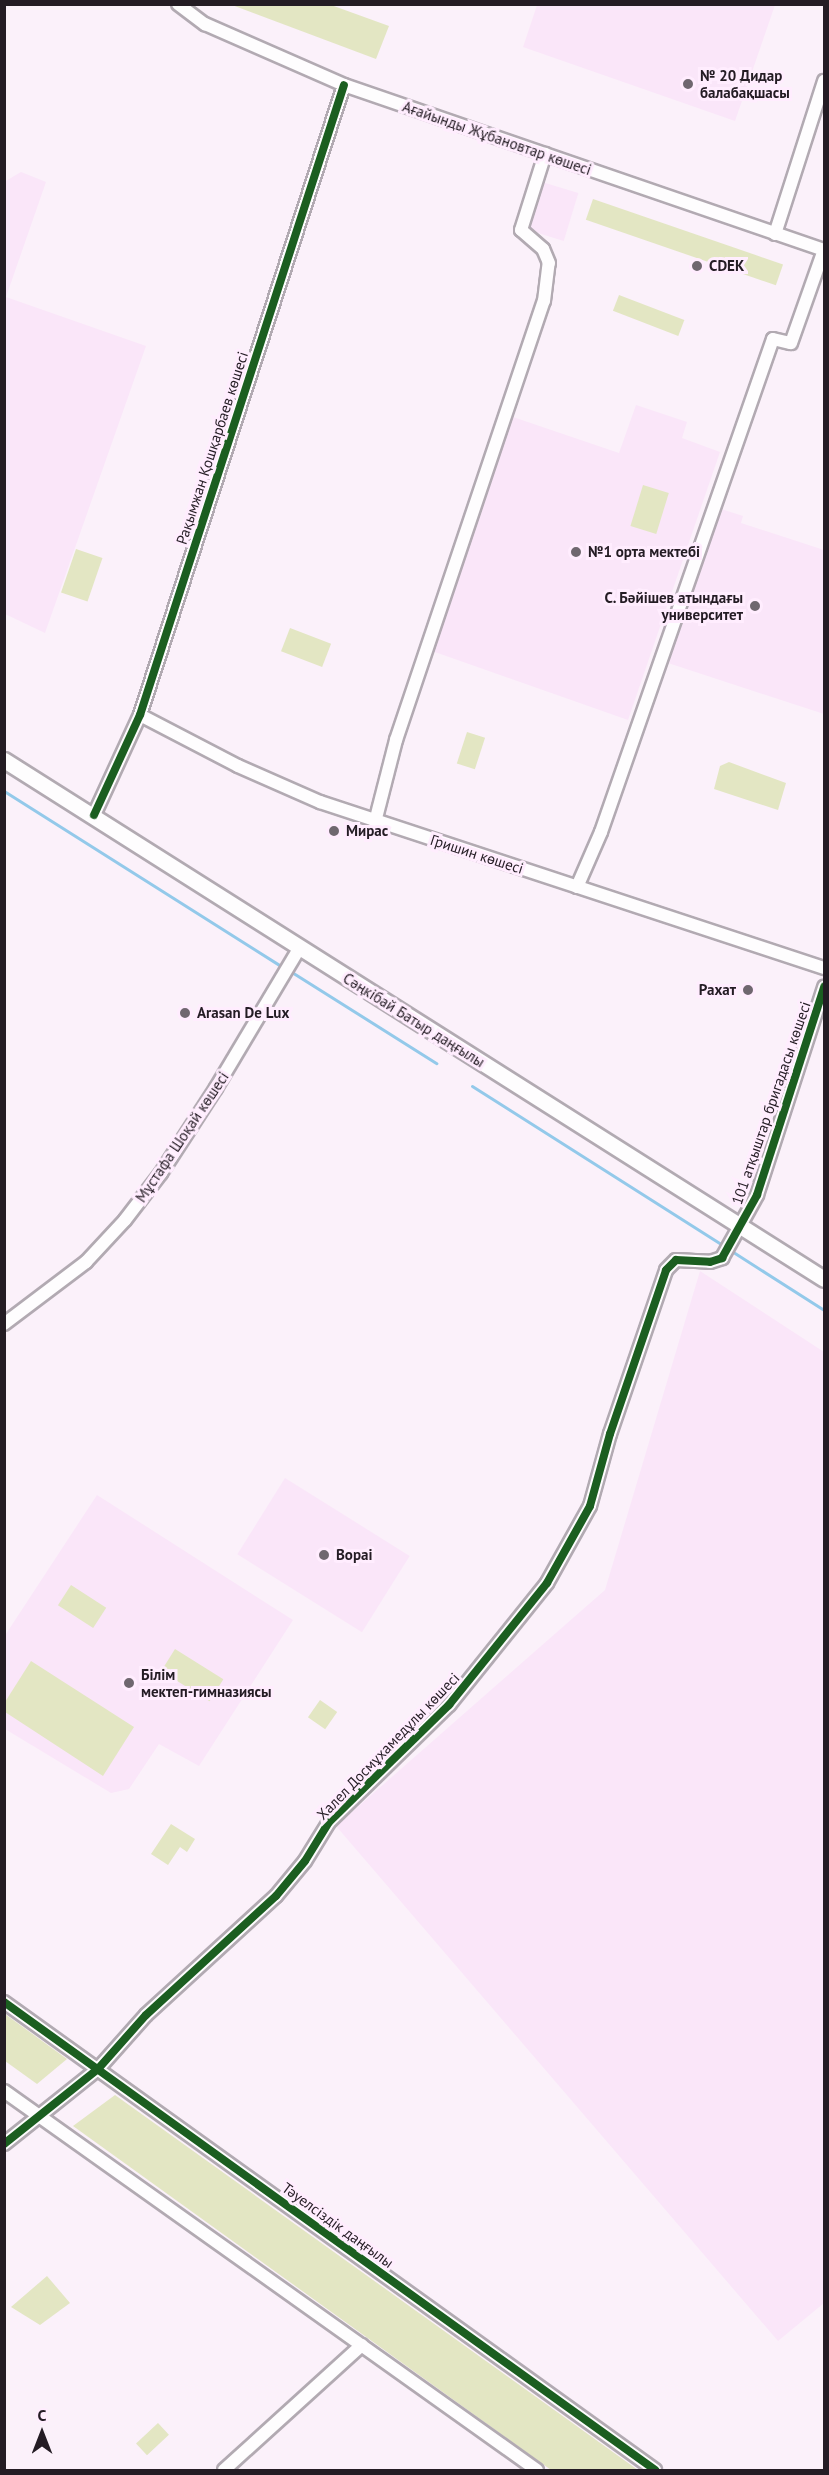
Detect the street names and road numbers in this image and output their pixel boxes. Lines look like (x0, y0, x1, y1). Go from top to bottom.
street label: Ағайынды Жұбановтар көшесі (400, 97, 594, 179)
street label: Рақымжан Қошқарбаев көшесі (172, 349, 252, 547)
street label: Гришин көшесі (428, 830, 526, 878)
street label: Сәңкібай Батыр даңғылы (340, 969, 488, 1071)
street label: 101 атқыштар бригадасы көшесі (728, 999, 814, 1207)
street label: Мұстафа Шоқай көшесі (132, 1068, 232, 1206)
street label: Халел Досмұхамедұлы көшесі (313, 1669, 463, 1823)
street label: Тәуелсіздік даңғылы (279, 2179, 397, 2271)

